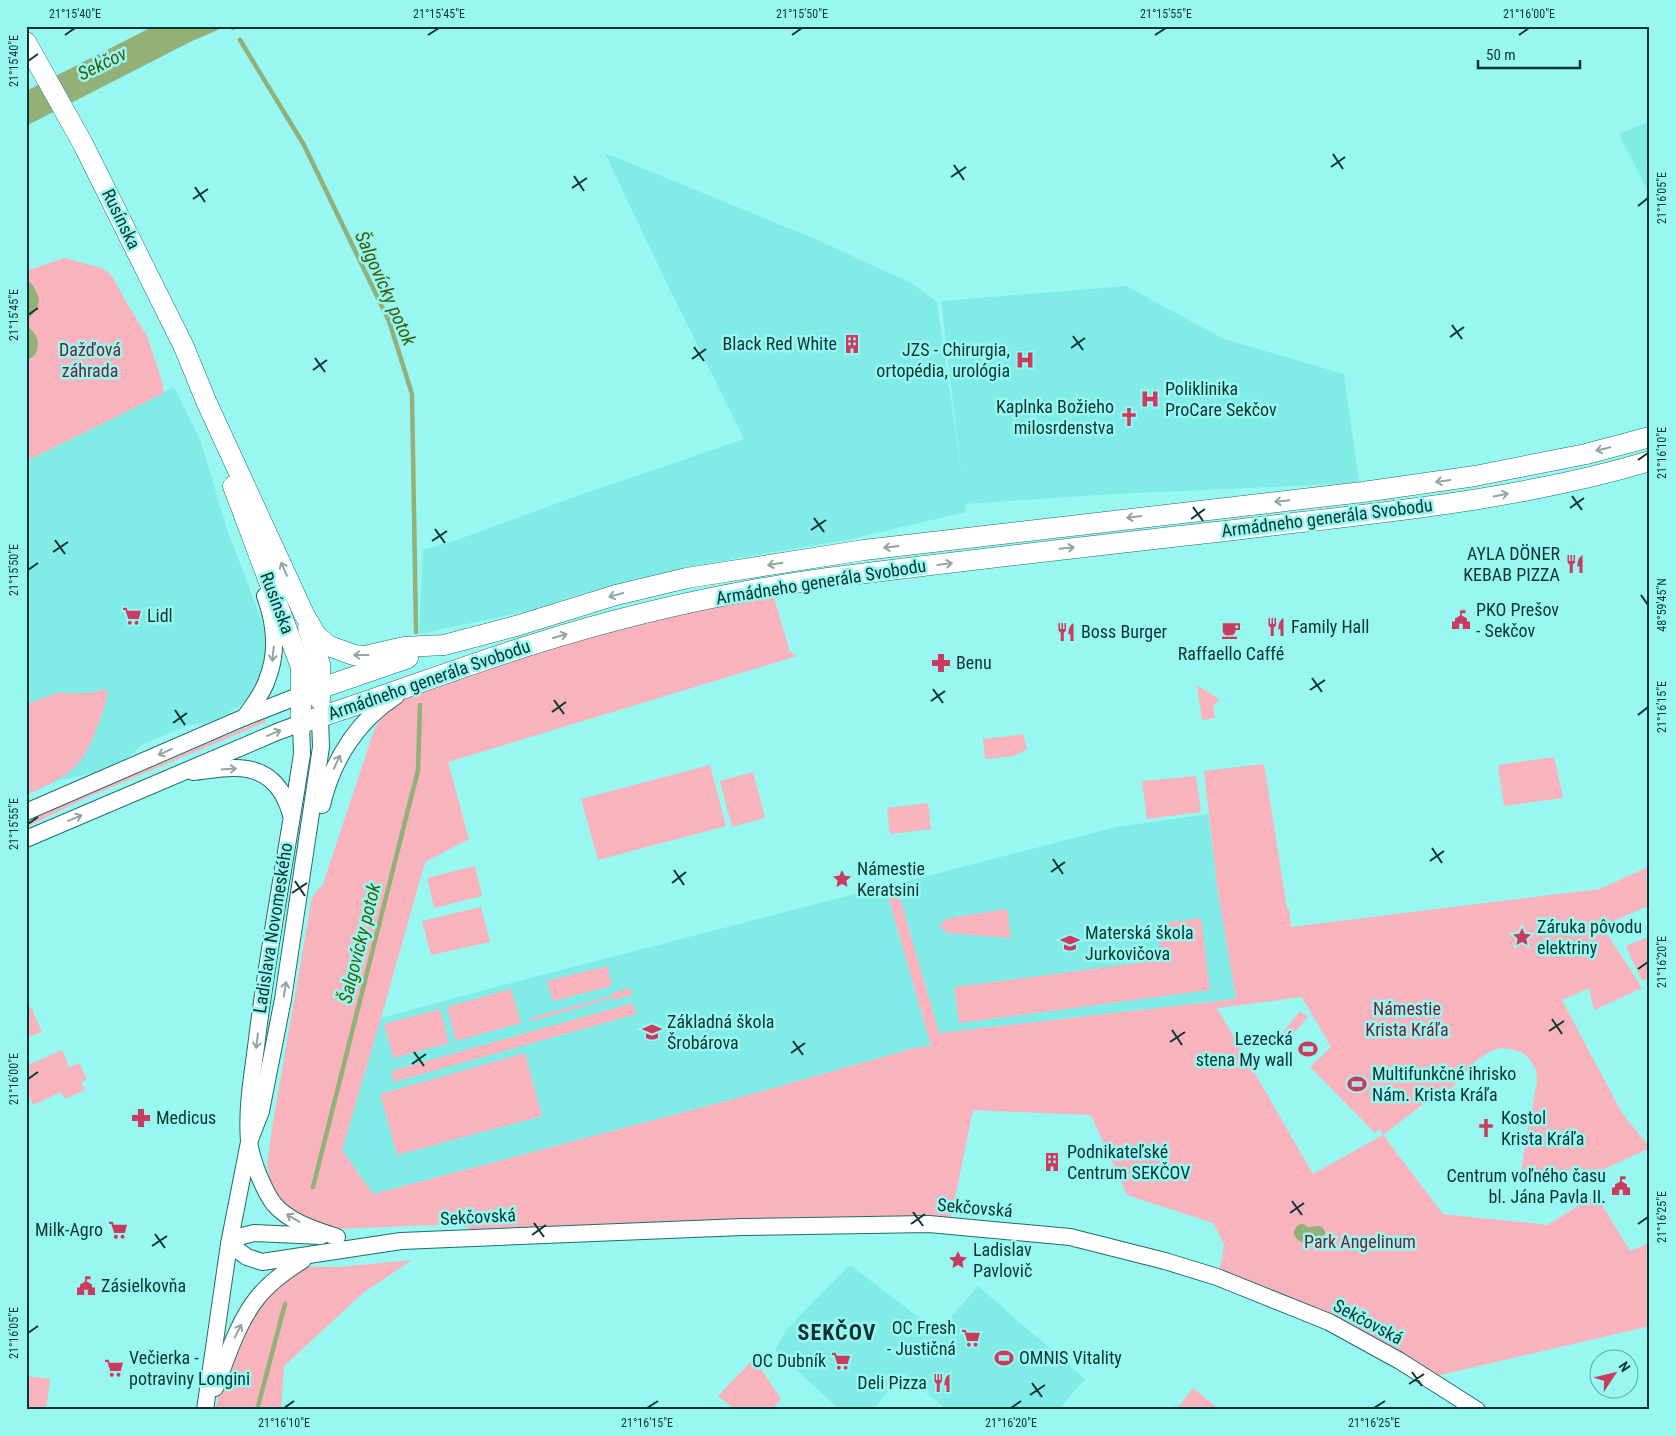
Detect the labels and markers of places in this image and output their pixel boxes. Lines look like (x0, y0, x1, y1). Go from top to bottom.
place label: Black Red White (723, 333, 837, 354)
building icon: Black Red White (841, 333, 863, 355)
place label: JZS - Chirurgia, ortopédia, urológia (876, 339, 1010, 381)
hospital icon: JZS - Chirurgia, ortopédia, urológia (1014, 349, 1036, 371)
place label: Poliklinika ProCare Sekčov (1165, 378, 1277, 420)
hospital icon: Poliklinika ProCare Sekčov (1139, 388, 1161, 410)
place label: Kaplnka Božieho milosrdenstva (996, 396, 1114, 438)
church icon: Kaplnka Božieho milosrdenstva (1118, 406, 1140, 428)
place label: AYLA DÖNER KEBAB PIZZA (1463, 543, 1561, 585)
restaurant icon: AYLA DÖNER KEBAB PIZZA (1564, 553, 1586, 575)
place label: PKO Prešov - Sekčov (1476, 599, 1559, 641)
supermarket icon: Lidl (121, 605, 143, 627)
place label: Lidl (147, 605, 173, 626)
public building icon: PKO Prešov - Sekčov (1450, 609, 1472, 631)
restaurant icon: Family Hall (1265, 616, 1287, 638)
place label: Family Hall (1291, 616, 1369, 637)
cafe icon: Raffaello Caffé (1220, 619, 1242, 641)
restaurant icon: Boss Burger (1055, 621, 1077, 643)
place label: Boss Burger (1081, 621, 1168, 642)
place label: Raffaello Caffé (1178, 643, 1284, 664)
pharmacy icon: Benu (930, 652, 952, 674)
place label: Benu (956, 652, 992, 673)
place label: Námestie Keratsini (857, 858, 925, 900)
place icon: Námestie Keratsini (831, 868, 853, 890)
place label: Záruka pôvodu elektriny (1537, 916, 1642, 958)
place label: Materská škola Jurkovičova (1085, 922, 1194, 964)
place icon: Záruka pôvodu elektriny (1511, 926, 1533, 948)
school or university icon: Materská škola Jurkovičova (1059, 932, 1081, 954)
place label: Základná škola Šrobárova (667, 1011, 774, 1053)
school or university icon: Základná škola Šrobárova (641, 1021, 663, 1043)
place label: Lezecká stena My wall (1196, 1028, 1293, 1070)
sports icon: Lezecká stena My wall (1297, 1038, 1319, 1060)
place label: Multifunkčné ihrisko Nám. Krista Kráľa (1372, 1063, 1516, 1105)
sports icon: Multifunkčné ihrisko Nám. Krista Kráľa (1346, 1073, 1368, 1095)
pharmacy icon: Medicus (130, 1107, 152, 1129)
place label: Medicus (156, 1107, 216, 1128)
place label: Kostol Krista Kráľa (1501, 1107, 1584, 1149)
church icon: Kostol Krista Kráľa (1475, 1117, 1497, 1139)
place label: Podnikateľské Centrum SEKČOV (1067, 1141, 1190, 1183)
building icon: Podnikateľské Centrum SEKČOV (1041, 1151, 1063, 1173)
place label: Centrum voľného času bl. Jána Pavla II. (1447, 1165, 1606, 1207)
public building icon: Centrum voľného času bl. Jána Pavla II. (1610, 1175, 1632, 1197)
place label: Milk-Agro (35, 1219, 103, 1240)
supermarket icon: Milk-Agro (107, 1219, 129, 1241)
place label: Ladislav Pavlovič (973, 1239, 1032, 1281)
place icon: Ladislav Pavlovič (947, 1249, 969, 1271)
public building icon: Zásielkovňa (75, 1275, 97, 1297)
place label: Zásielkovňa (101, 1275, 186, 1296)
place label: OC Fresh - Justičná (887, 1317, 956, 1359)
supermarket icon: OC Fresh - Justičná (960, 1327, 982, 1349)
place label: Večierka - potraviny Longini (129, 1347, 250, 1389)
sports icon: OMNIS Vitality (993, 1347, 1015, 1369)
place label: OMNIS Vitality (1019, 1347, 1122, 1368)
place label: OC Dubník (752, 1350, 826, 1371)
supermarket icon: OC Dubník (830, 1350, 852, 1372)
supermarket icon: Večierka - potraviny Longini (103, 1357, 125, 1379)
place label: Deli Pizza (857, 1372, 927, 1393)
restaurant icon: Deli Pizza (931, 1372, 953, 1394)

